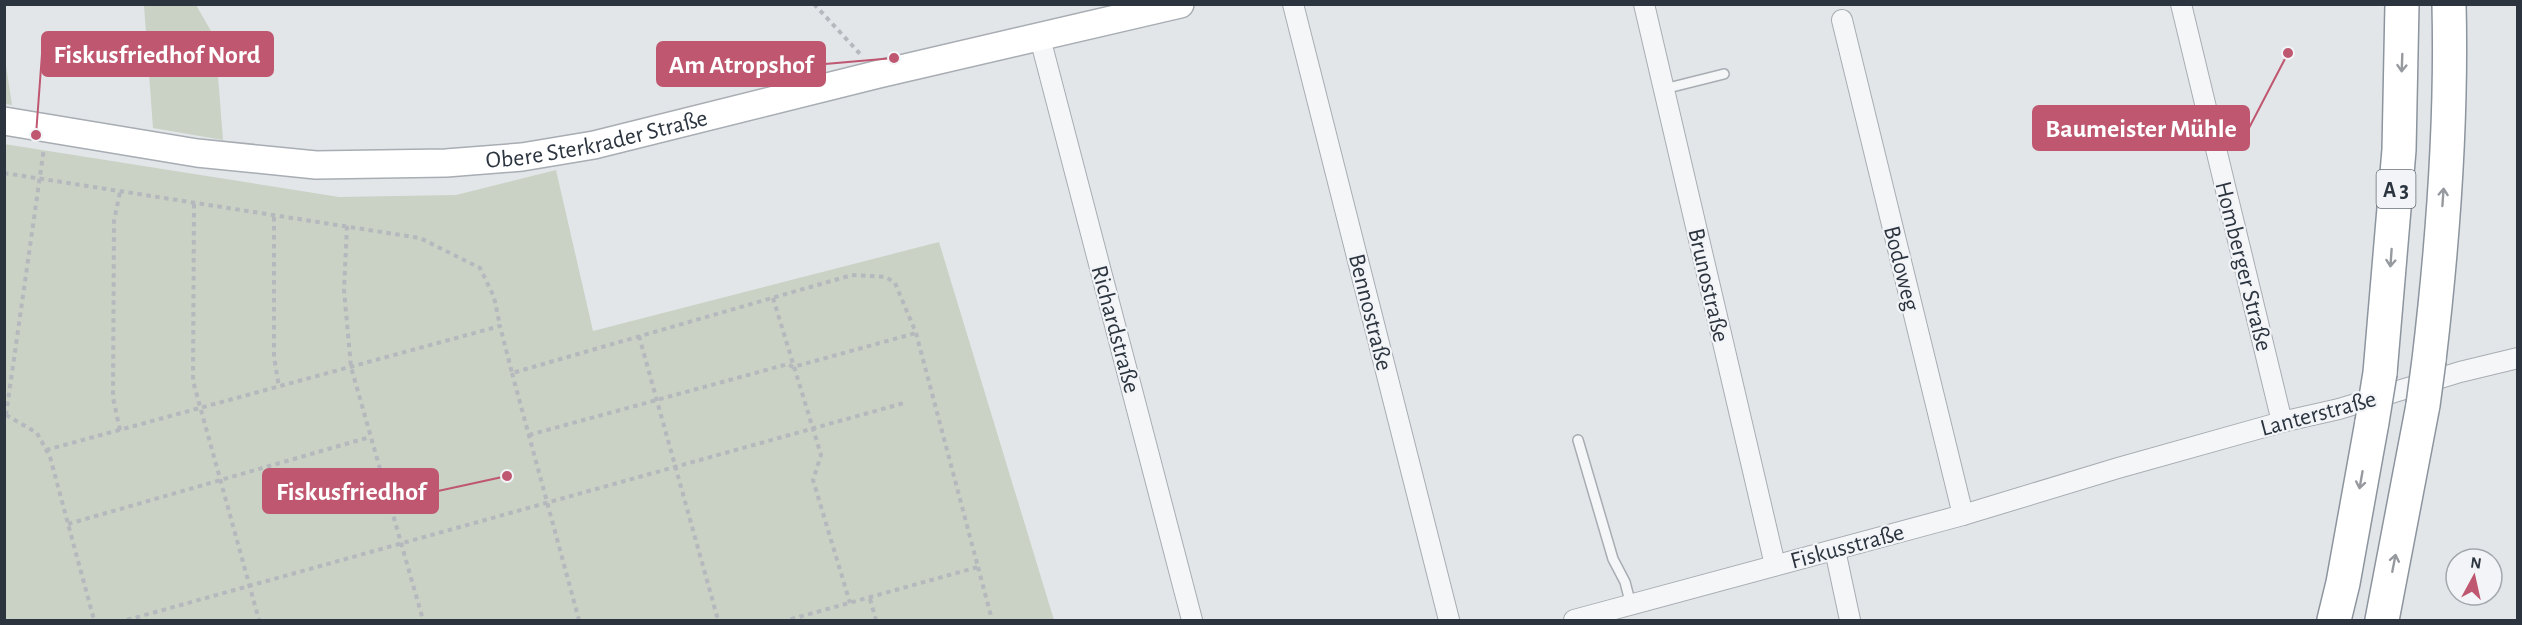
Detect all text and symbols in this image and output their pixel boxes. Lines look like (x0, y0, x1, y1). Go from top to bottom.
callout: Fiskusfriedhof Nord (42, 32, 273, 76)
text: Fiskusfriedhof Nord (53, 42, 261, 68)
callout: Am Atropshof (657, 42, 825, 86)
text: Am Atropshof (669, 52, 816, 78)
one-way arrow (2396, 52, 2407, 72)
street label: Obere Sterkrader Straße (485, 106, 710, 173)
callout: Baumeister Mühle (2033, 106, 2249, 150)
text: Baumeister Mühle (2045, 116, 2237, 142)
road number: A 3 (2376, 170, 2416, 208)
street label: Homberger Straße (2210, 179, 2276, 354)
one-way arrow (2438, 187, 2449, 207)
street label: Bodoweg (1879, 223, 1923, 313)
street label: Brunostraße (1683, 226, 1733, 344)
one-way arrow (2385, 247, 2396, 267)
street label: Bennostraße (1344, 251, 1396, 373)
street label: Richardstraße (1086, 263, 1144, 396)
street label: Lanterstraße (2258, 387, 2379, 441)
callout: Fiskusfriedhof (263, 469, 438, 513)
one-way arrow (2355, 470, 2366, 489)
text: Fiskusfriedhof (276, 479, 429, 505)
street label: Fiskusstraße (1788, 520, 1907, 574)
north arrow (2444, 547, 2504, 607)
one-way arrow (2389, 554, 2400, 573)
text: N (2469, 554, 2483, 572)

